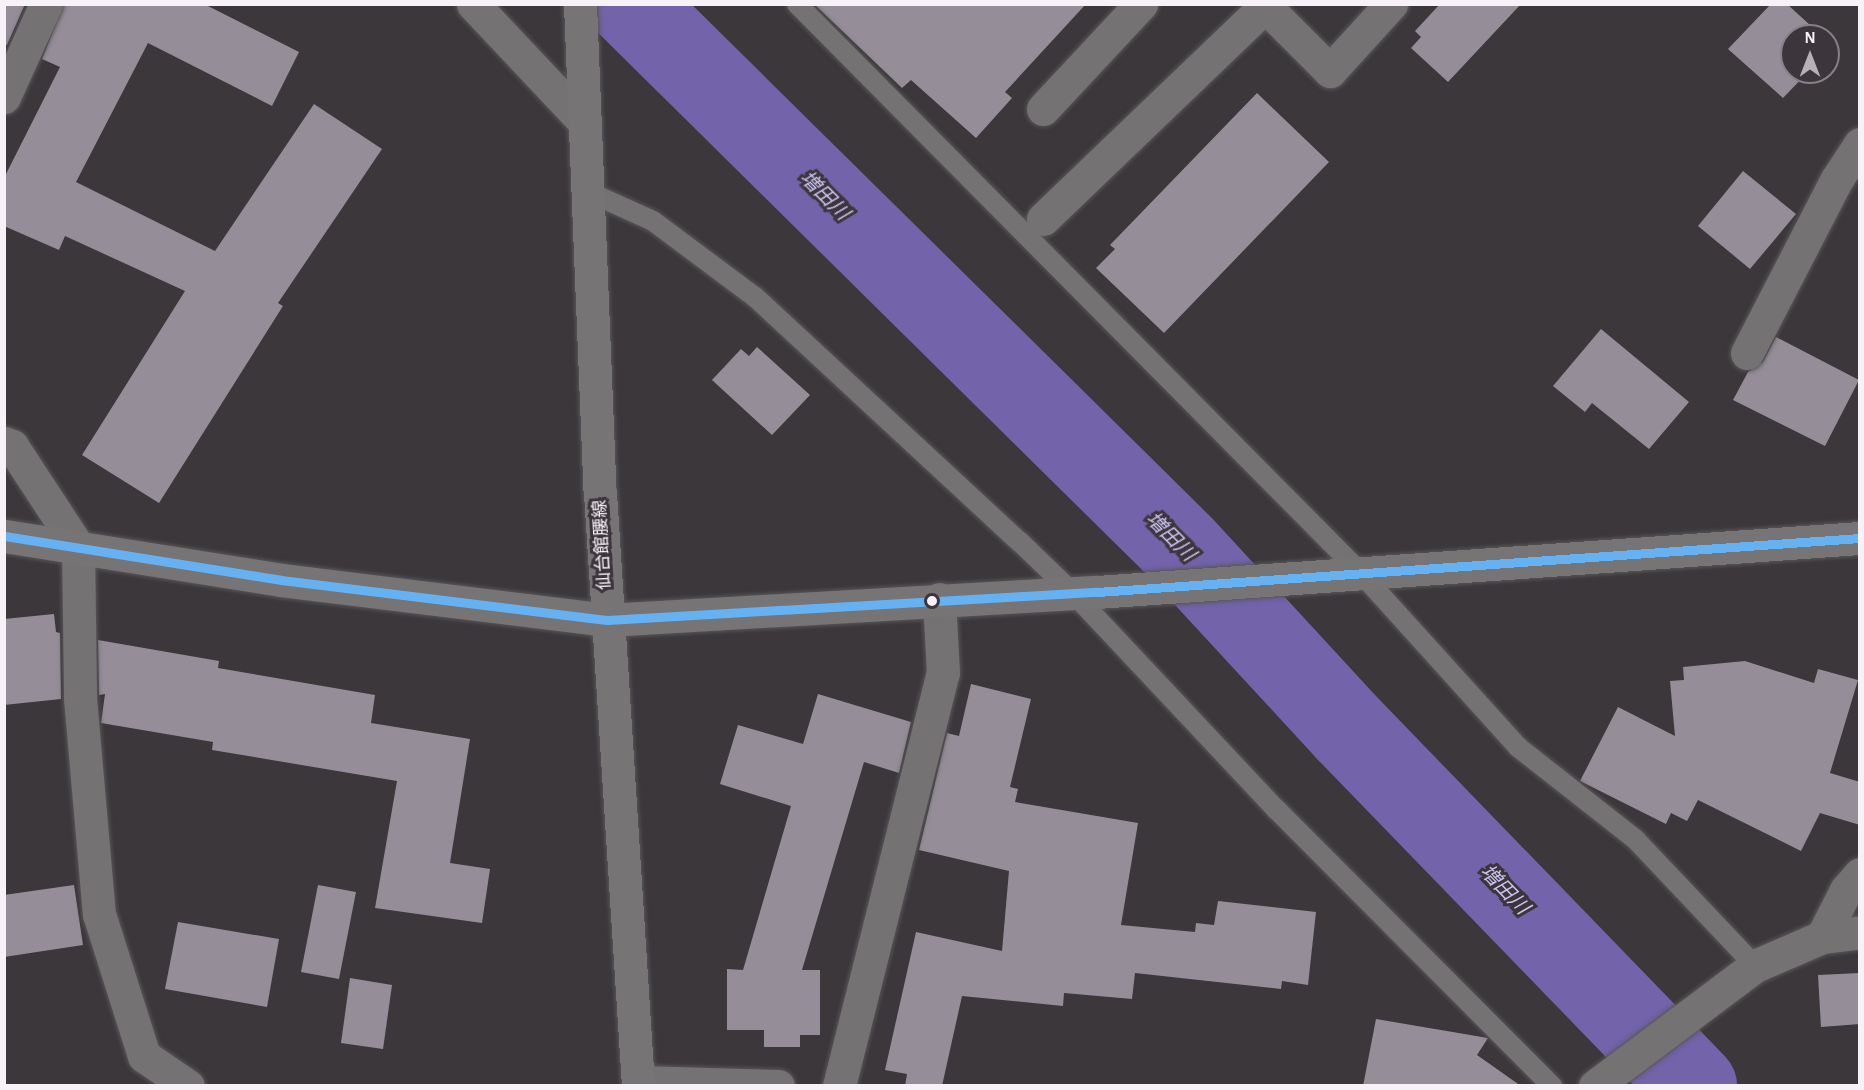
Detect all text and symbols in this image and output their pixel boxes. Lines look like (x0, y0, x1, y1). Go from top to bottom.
north arrow (1780, 24, 1840, 84)
text: N (1804, 30, 1816, 46)
water label: 増田川 (794, 166, 854, 226)
street label: 仙台館腰線 (590, 499, 616, 591)
water label: 増田川 (1140, 507, 1200, 567)
unlabelled marker (926, 595, 938, 607)
water label: 増田川 (1475, 860, 1533, 920)

